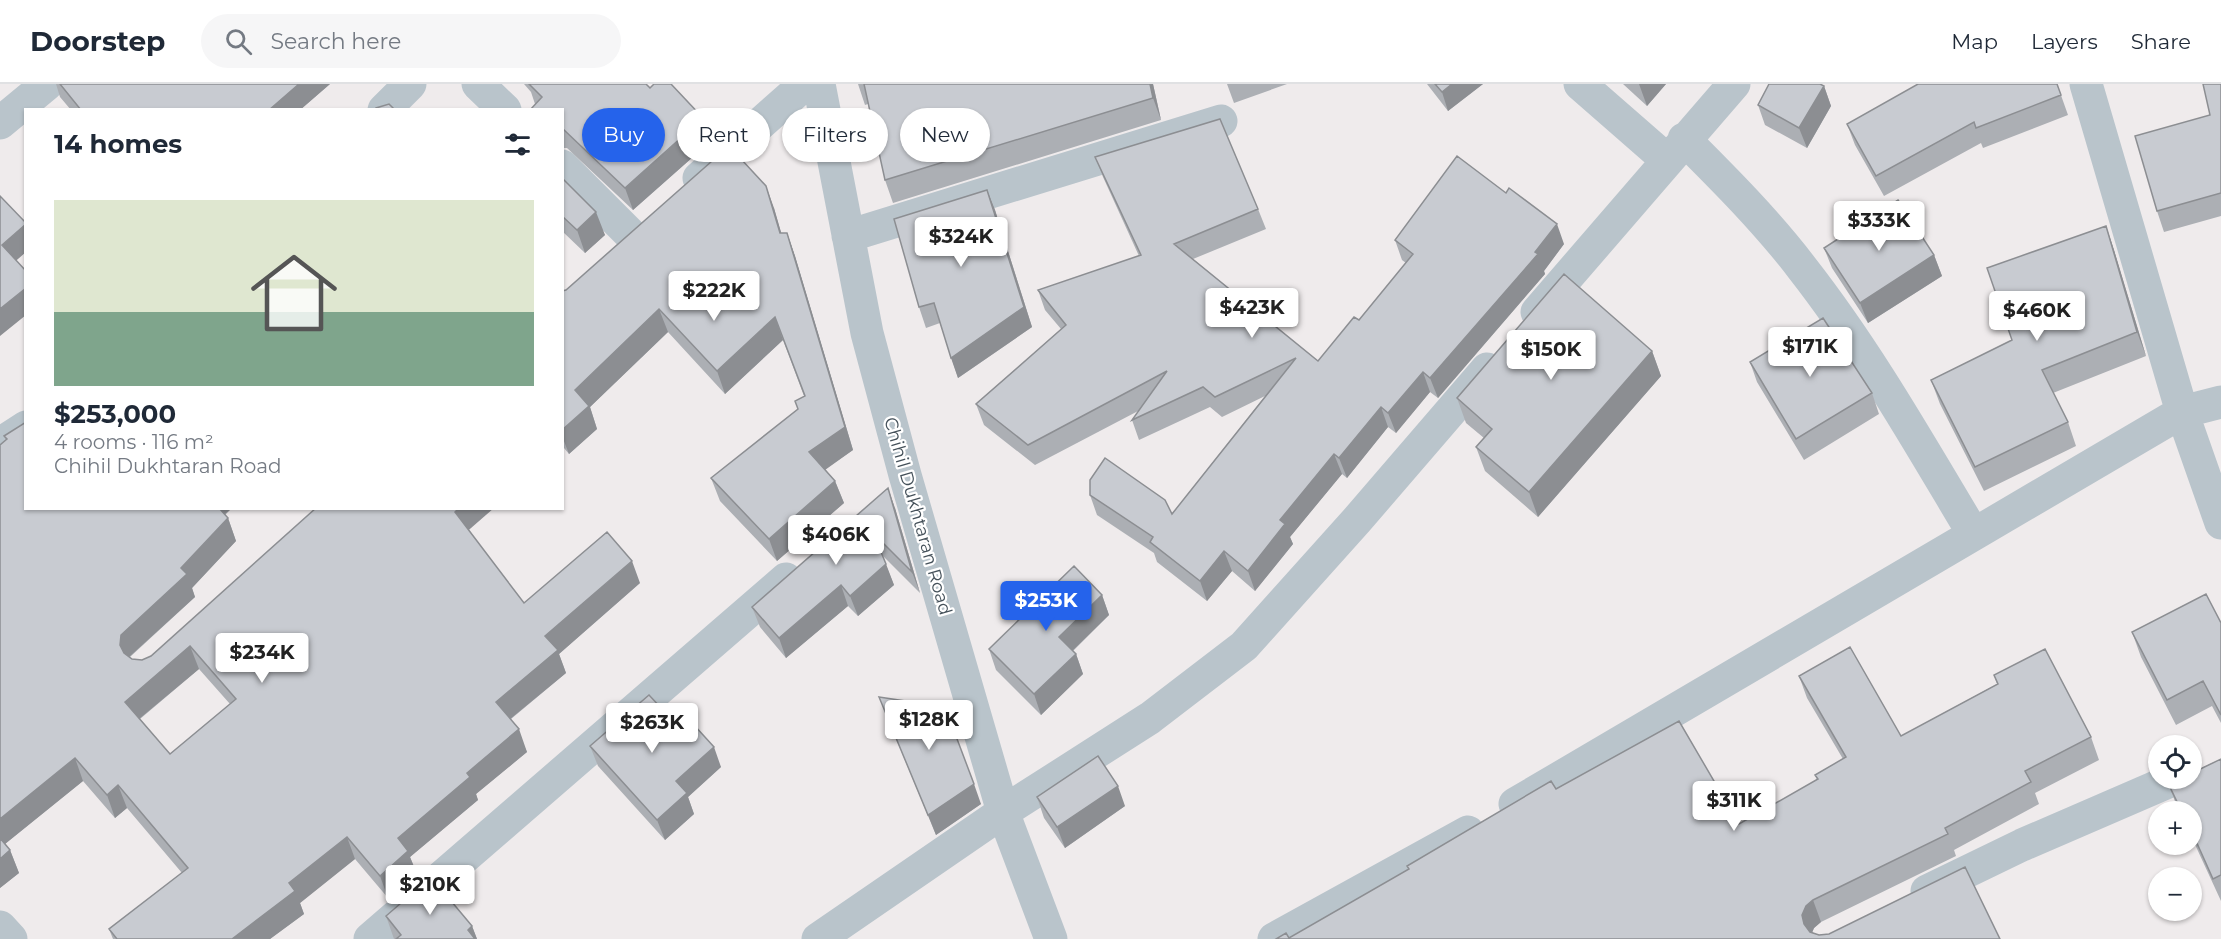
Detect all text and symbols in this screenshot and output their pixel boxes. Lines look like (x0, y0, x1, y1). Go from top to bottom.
search box (201, 14, 621, 68)
text: Doorstep (30, 24, 165, 58)
icon: search (222, 25, 255, 58)
text: Search here (270, 28, 401, 55)
text: Map (1951, 29, 1998, 54)
text: Layers (2031, 29, 2098, 54)
text: Share (2131, 29, 2191, 54)
chip: Buy (582, 108, 665, 162)
chip: Rent (677, 108, 770, 162)
chip: Filters (782, 108, 888, 162)
chip: New (900, 108, 990, 162)
text: 14 homes (54, 128, 182, 160)
icon: filters (501, 128, 534, 161)
pin: $333K (1837, 201, 1921, 252)
text: $333K (1848, 208, 1910, 232)
pin: $324K (919, 217, 1003, 268)
text: $324K (929, 224, 993, 248)
icon: home (240, 239, 348, 347)
pin: $222K (672, 271, 756, 322)
text: $222K (683, 278, 745, 302)
pin: $423K (1210, 288, 1294, 339)
pin: $460K (1995, 291, 2079, 342)
text: $423K (1219, 295, 1285, 319)
text: $460K (2003, 298, 2071, 322)
pin: $171K (1768, 327, 1852, 378)
pin: $150K (1509, 330, 1593, 381)
text: $171K (1782, 334, 1838, 358)
text: $150K (1521, 337, 1581, 361)
text: $253,000 (54, 398, 176, 430)
street label: Chihil Dukhtaran Road (879, 415, 957, 617)
text: 4 rooms · 116 m² (54, 430, 214, 454)
text: Chihil Dukhtaran Road (54, 454, 282, 478)
pin: $406K (794, 515, 878, 566)
text: $406K (802, 522, 870, 546)
pin: $253K (1004, 581, 1088, 632)
text: $253K (1015, 588, 1078, 612)
pin: $234K (220, 633, 304, 684)
text: $234K (230, 640, 294, 664)
pin: $128K (887, 700, 971, 751)
pin: $263K (610, 703, 694, 754)
text: $128K (899, 707, 959, 731)
text: $263K (620, 710, 684, 734)
map controls (2148, 735, 2202, 921)
button: locate (2148, 735, 2202, 789)
pin: $311K (1692, 781, 1776, 832)
text: $311K (1706, 788, 1762, 812)
button: + (2148, 801, 2202, 855)
pin: $210K (388, 865, 472, 916)
button: − (2148, 867, 2202, 921)
text: $210K (400, 872, 460, 896)

